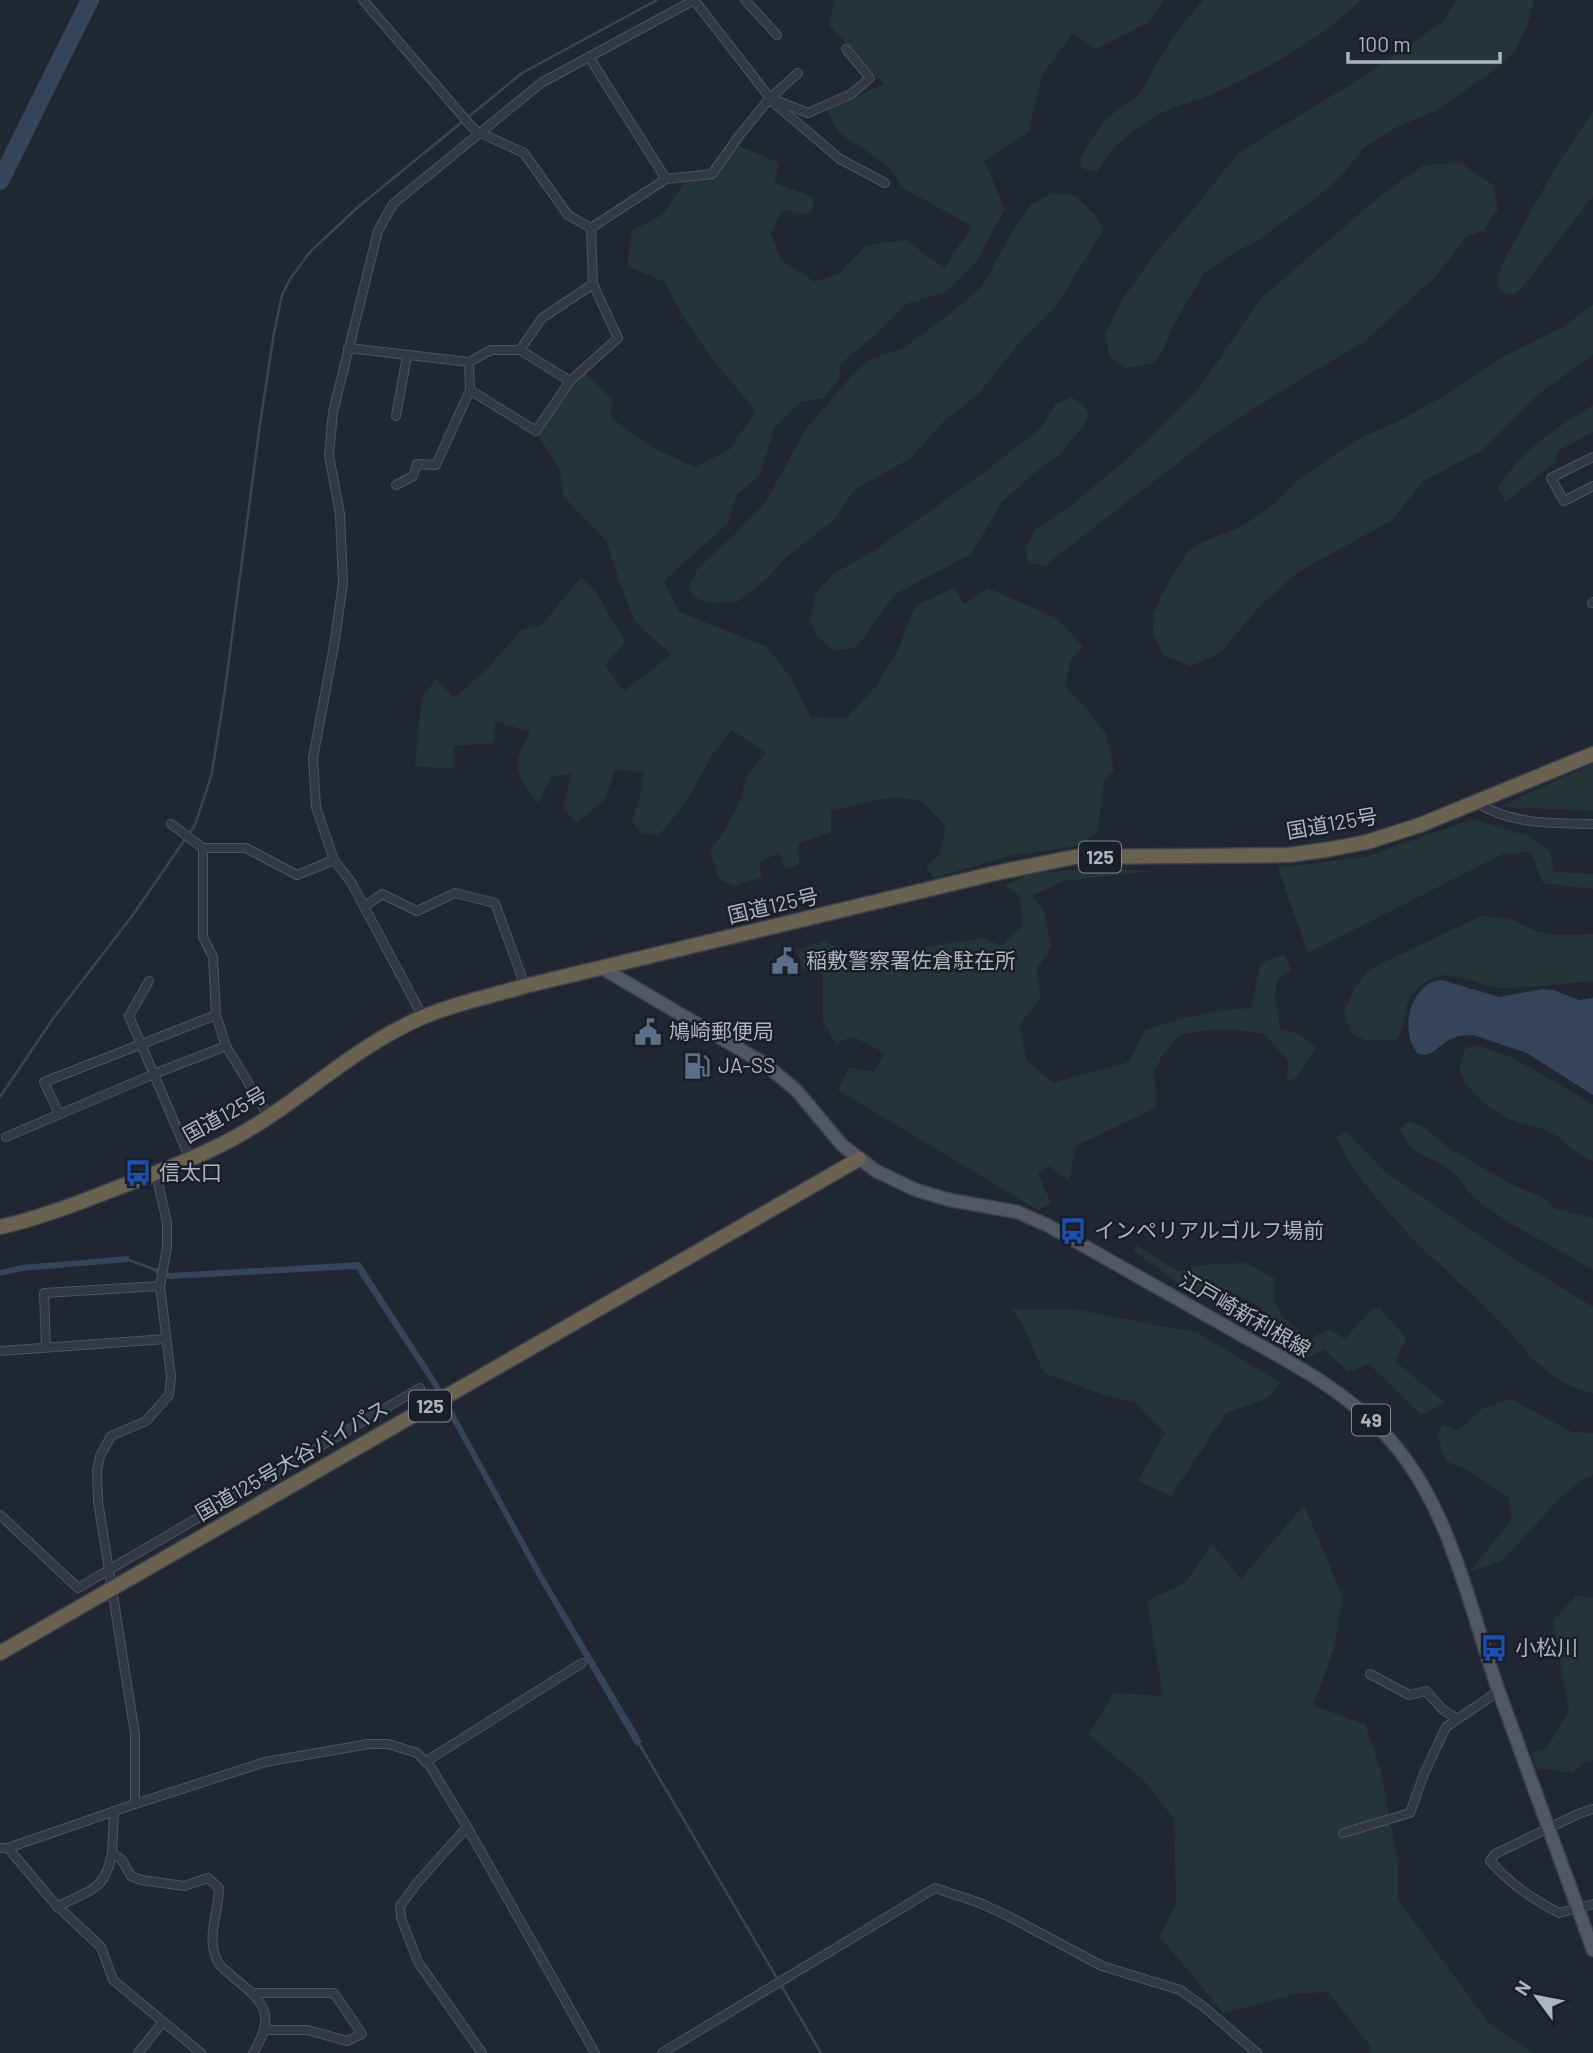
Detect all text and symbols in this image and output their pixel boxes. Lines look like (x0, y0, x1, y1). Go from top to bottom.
scale bar (1348, 21, 1500, 65)
text: 100 m (1358, 31, 1411, 56)
street label: 国道125号 (1284, 802, 1379, 843)
road number: 125 (1079, 842, 1121, 872)
street label: 国道125号 (725, 882, 820, 927)
public building icon: 稲敷警察署佐倉駐在所 (770, 946, 800, 976)
place label: 稲敷警察署佐倉駐在所 (806, 947, 1016, 972)
public building icon: 鳩崎郵便局 (633, 1017, 663, 1047)
place label: 鳩崎郵便局 (669, 1018, 774, 1043)
fuel station icon: JA-SS (682, 1051, 712, 1081)
place label: JA-SS (718, 1052, 775, 1077)
street label: 国道125号 (178, 1080, 271, 1147)
bus stop icon: 信太口 (123, 1158, 153, 1188)
place label: 信太口 (159, 1159, 222, 1184)
bus stop icon: インペリアルゴルフ場前 (1058, 1216, 1088, 1246)
place label: インペリアルゴルフ場前 (1094, 1217, 1324, 1242)
street label: 江戸崎新利根線 (1176, 1266, 1316, 1361)
road number: 125 (409, 1390, 451, 1422)
street label: 国道125号大谷バイパス (191, 1394, 392, 1525)
road number: 49 (1352, 1404, 1390, 1436)
bus stop icon: 小松川 (1479, 1633, 1509, 1663)
place label: 小松川 (1515, 1634, 1578, 1659)
north arrow (1502, 1962, 1572, 2032)
text: N (1509, 1976, 1535, 1999)

